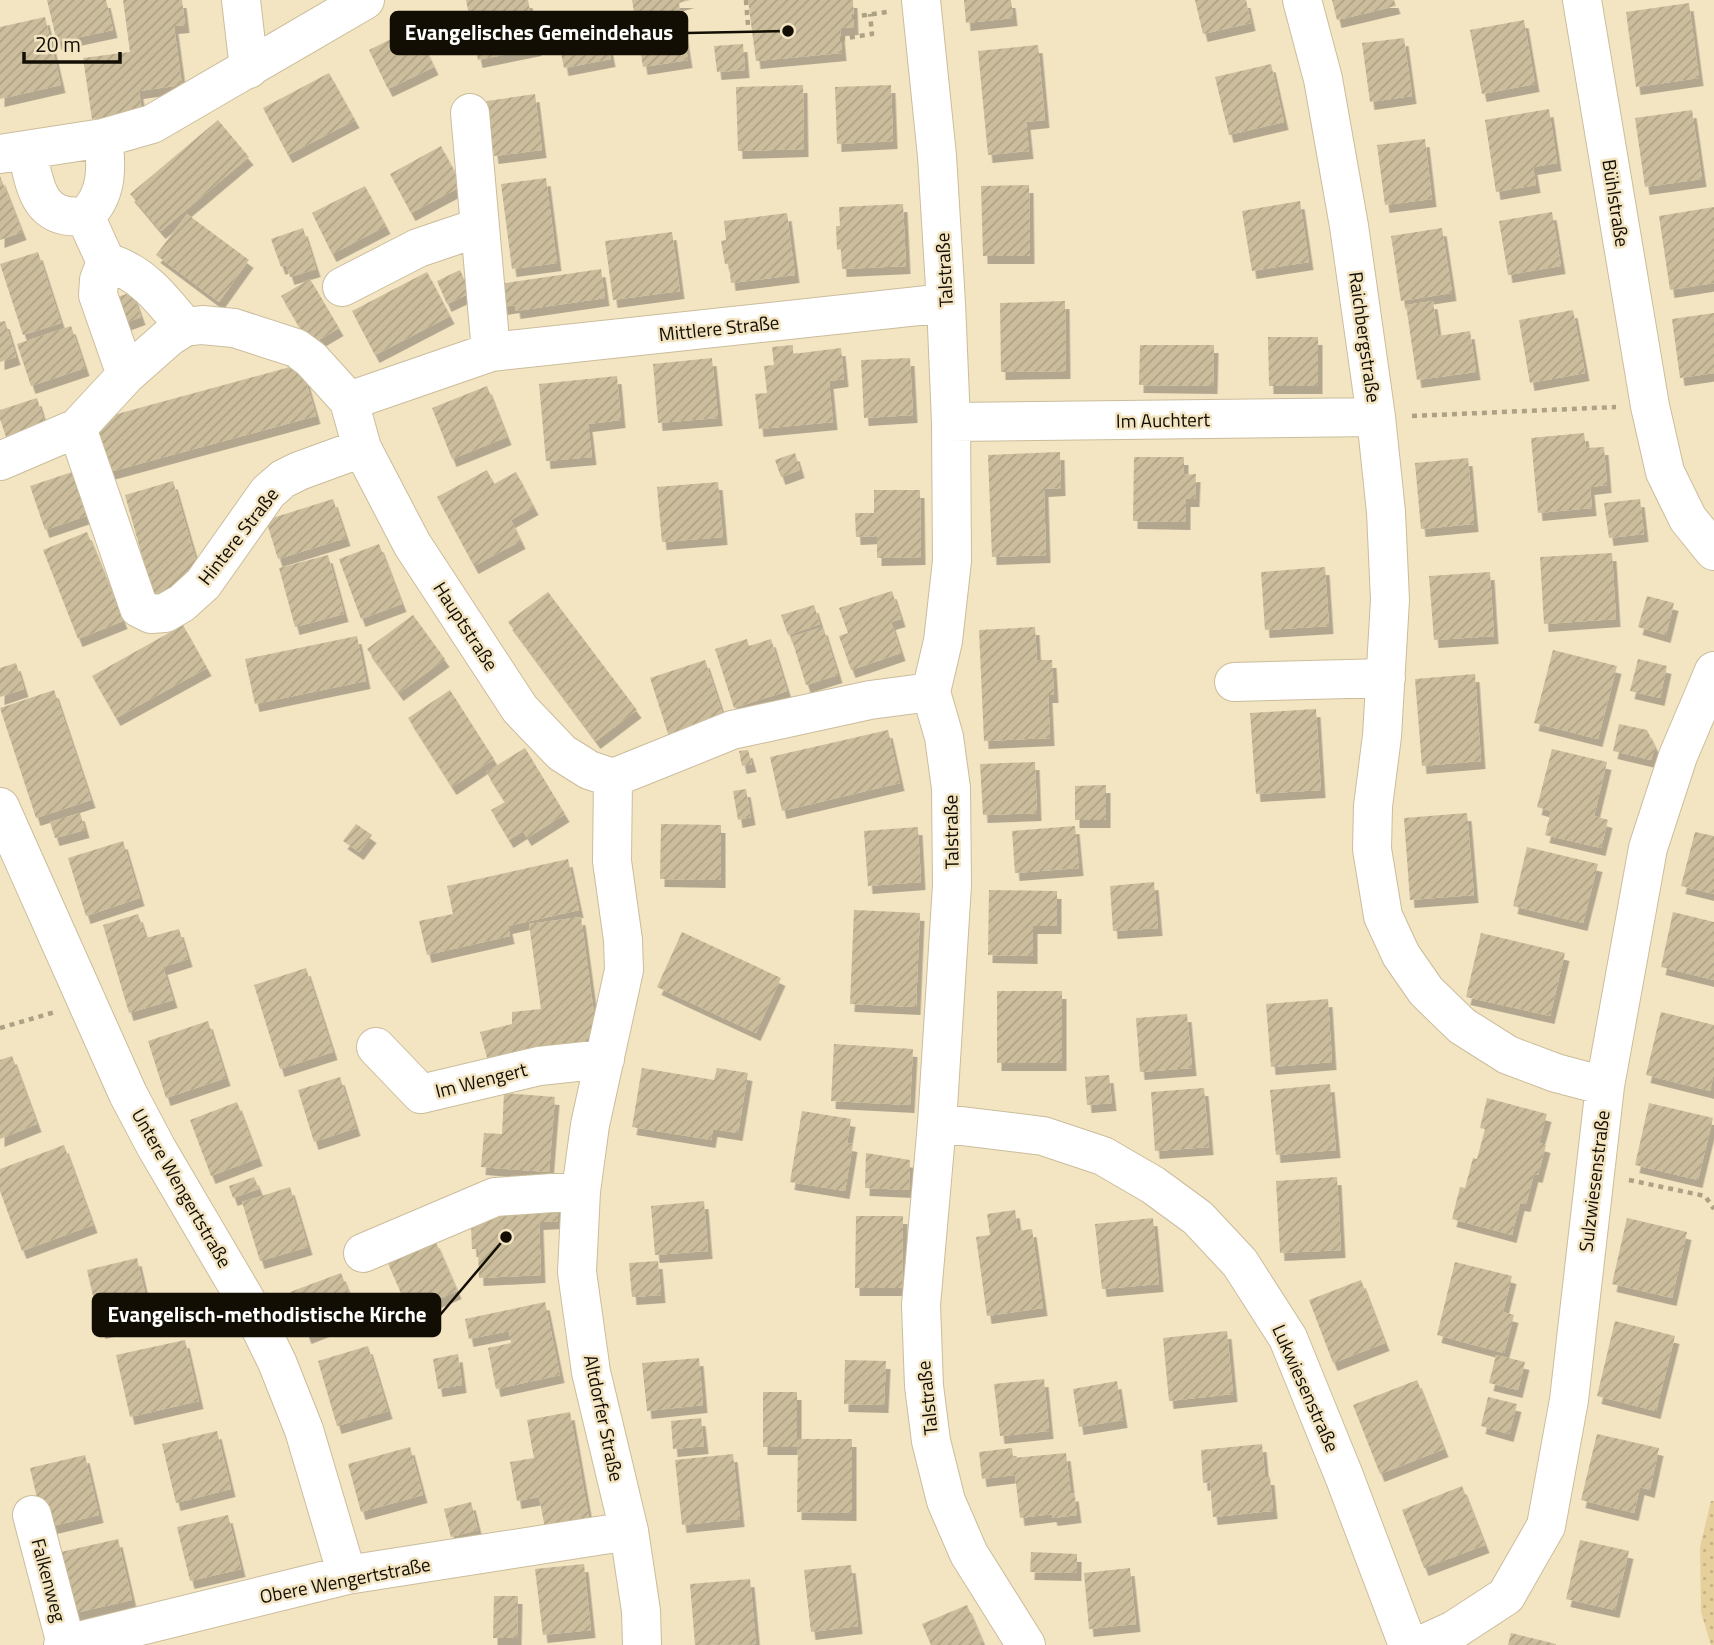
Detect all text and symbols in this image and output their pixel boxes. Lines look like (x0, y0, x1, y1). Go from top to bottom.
callout: Evangelisches Gemeindehaus (391, 12, 687, 54)
text: Evangelisches Gemeindehaus (405, 16, 673, 48)
scale bar (24, 21, 121, 65)
text: 20 m (35, 28, 81, 60)
street label: Bühlstraße (1595, 157, 1638, 249)
street label: Talstraße (927, 232, 960, 308)
street label: Raichbergstraße (1342, 270, 1389, 404)
street label: Mittlere Straße (657, 307, 781, 348)
street label: Im Auchtert (1116, 404, 1211, 435)
street label: Hintere Straße (190, 481, 285, 591)
street label: Hauptstraße (427, 575, 506, 676)
street label: Talstraße (935, 795, 966, 869)
street label: Im Wengert (432, 1054, 530, 1105)
street label: Untere Wengertstraße (125, 1103, 240, 1273)
street label: Sulzwiesenstraße (1570, 1109, 1617, 1253)
callout: Evangelisch-methodistische Kirche (93, 1294, 440, 1336)
text: Evangelisch-methodistische Kirche (107, 1298, 427, 1330)
street label: Lukwiesenstraße (1265, 1319, 1348, 1456)
street label: Altdorfer Straße (577, 1352, 632, 1484)
street label: Talstraße (908, 1360, 945, 1437)
street label: Falkenweg (24, 1535, 75, 1625)
street label: Obere Wengertstraße (257, 1549, 433, 1610)

